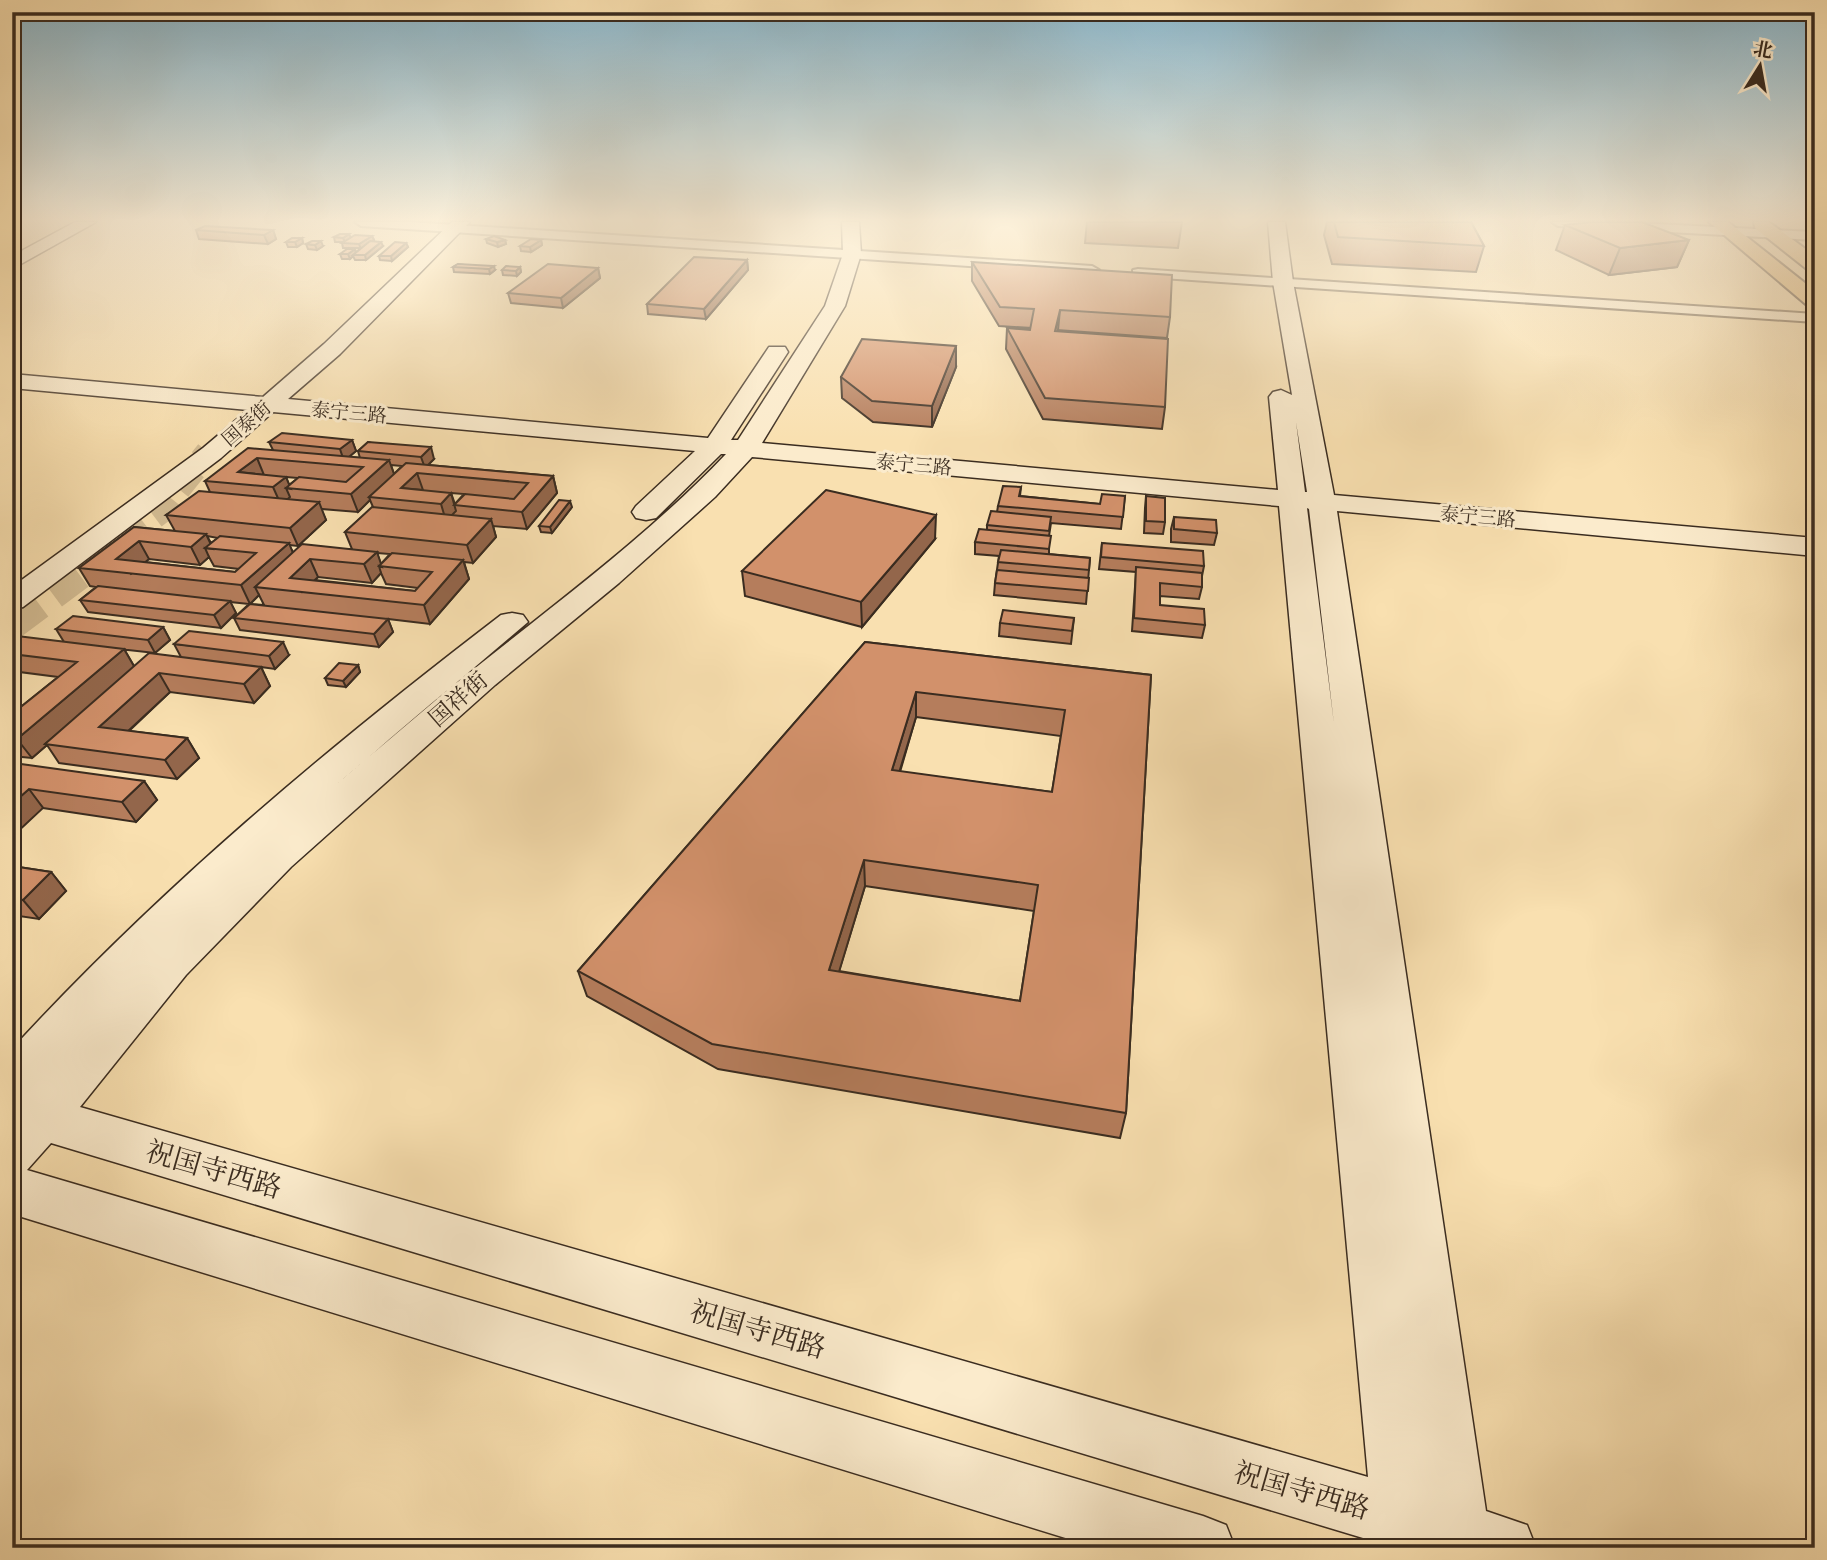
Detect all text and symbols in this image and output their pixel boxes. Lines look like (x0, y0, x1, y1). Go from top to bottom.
north arrow (1726, 32, 1796, 102)
text: 北 (1752, 38, 1774, 63)
street label: 国泰街 (218, 397, 275, 451)
street label: 泰宁三路 (310, 399, 388, 427)
street label: 泰宁三路 (875, 451, 953, 479)
street label: 泰宁三路 (1439, 503, 1517, 531)
street label: 国祥街 (423, 667, 493, 732)
street label: 祝国寺西路 (142, 1134, 286, 1205)
street label: 祝国寺西路 (686, 1294, 830, 1365)
street label: 祝国寺西路 (1230, 1455, 1374, 1526)

